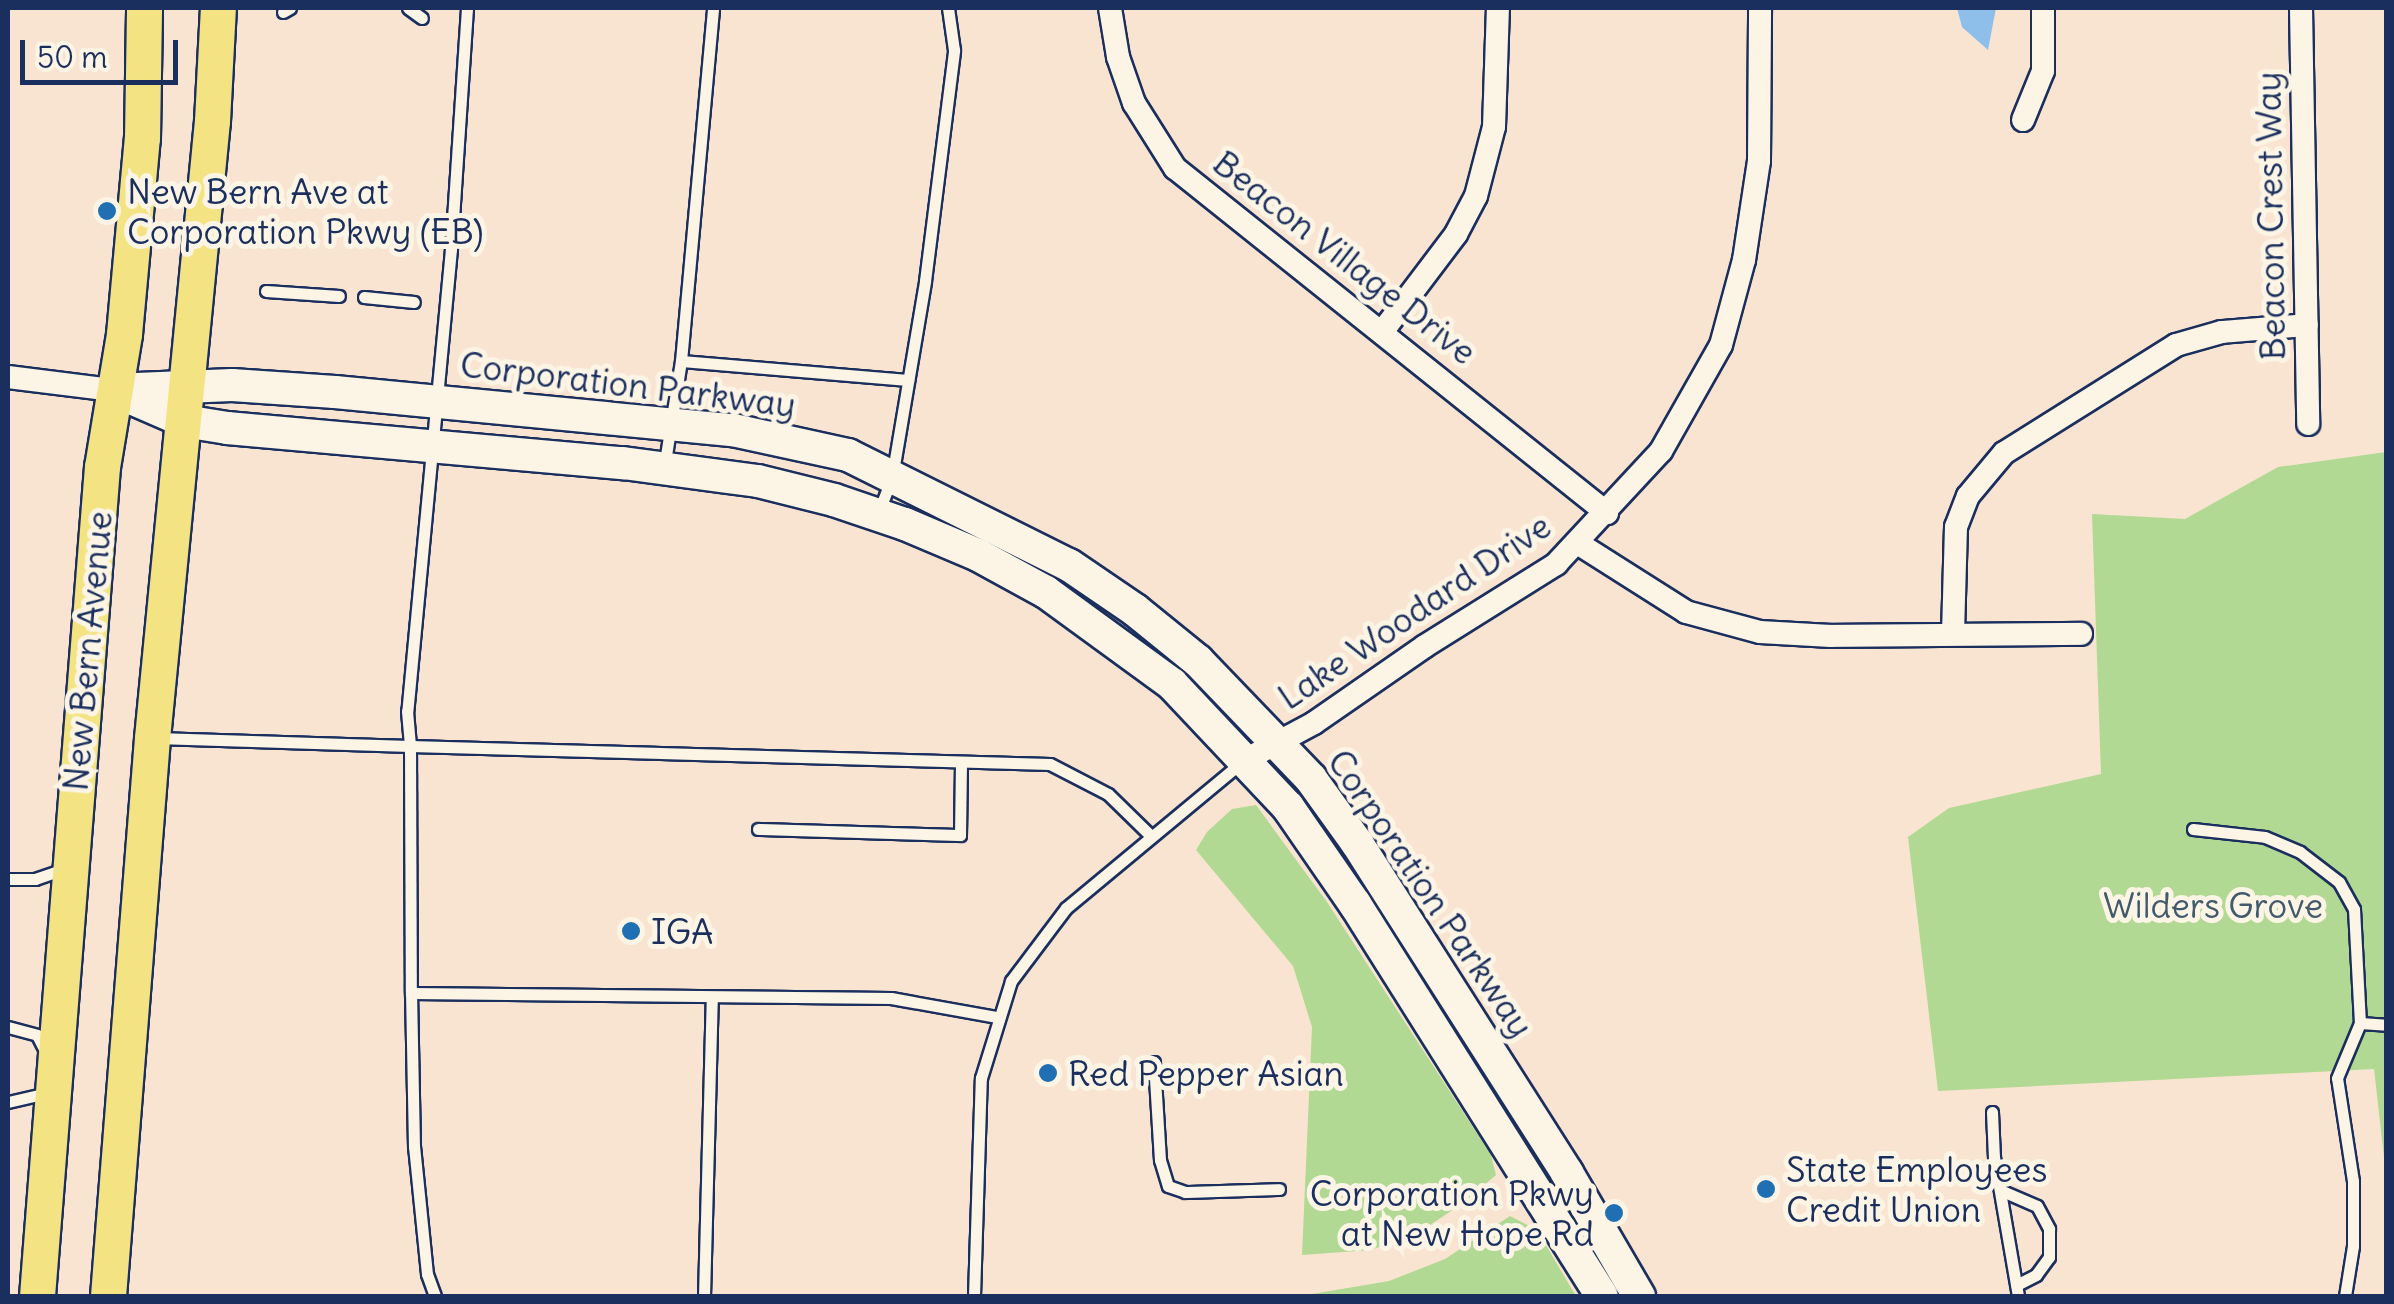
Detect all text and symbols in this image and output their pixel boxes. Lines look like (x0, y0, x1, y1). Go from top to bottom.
scale bar (25, 20, 182, 82)
text: 50 m (37, 38, 107, 76)
street label: Beacon Crest Way (2246, 71, 2294, 361)
street label: Beacon Village Drive (1205, 141, 1485, 373)
place label: New Bern Ave at Corporation Pkwy (EB) (127, 170, 484, 252)
marker: New Bern Ave at Corporation Pkwy (EB) (96, 200, 118, 222)
street label: Corporation Parkway (458, 343, 798, 425)
street label: Lake Woodard Drive (1270, 504, 1558, 718)
street label: New Bern Avenue (54, 509, 120, 793)
street label: Corporation Parkway (1319, 741, 1543, 1045)
park label: Wilders Grove (2103, 884, 2323, 926)
place label: IGA (651, 910, 713, 952)
marker: IGA (620, 920, 642, 942)
place label: Red Pepper Asian (1068, 1052, 1344, 1094)
marker: Red Pepper Asian (1037, 1062, 1059, 1084)
place label: State Employees Credit Union (1786, 1148, 2047, 1230)
place label: Corporation Pkwy at New Hope Rd (1310, 1172, 1594, 1254)
marker: State Employees Credit Union (1755, 1178, 1777, 1200)
marker: Corporation Pkwy at New Hope Rd (1603, 1202, 1625, 1224)

